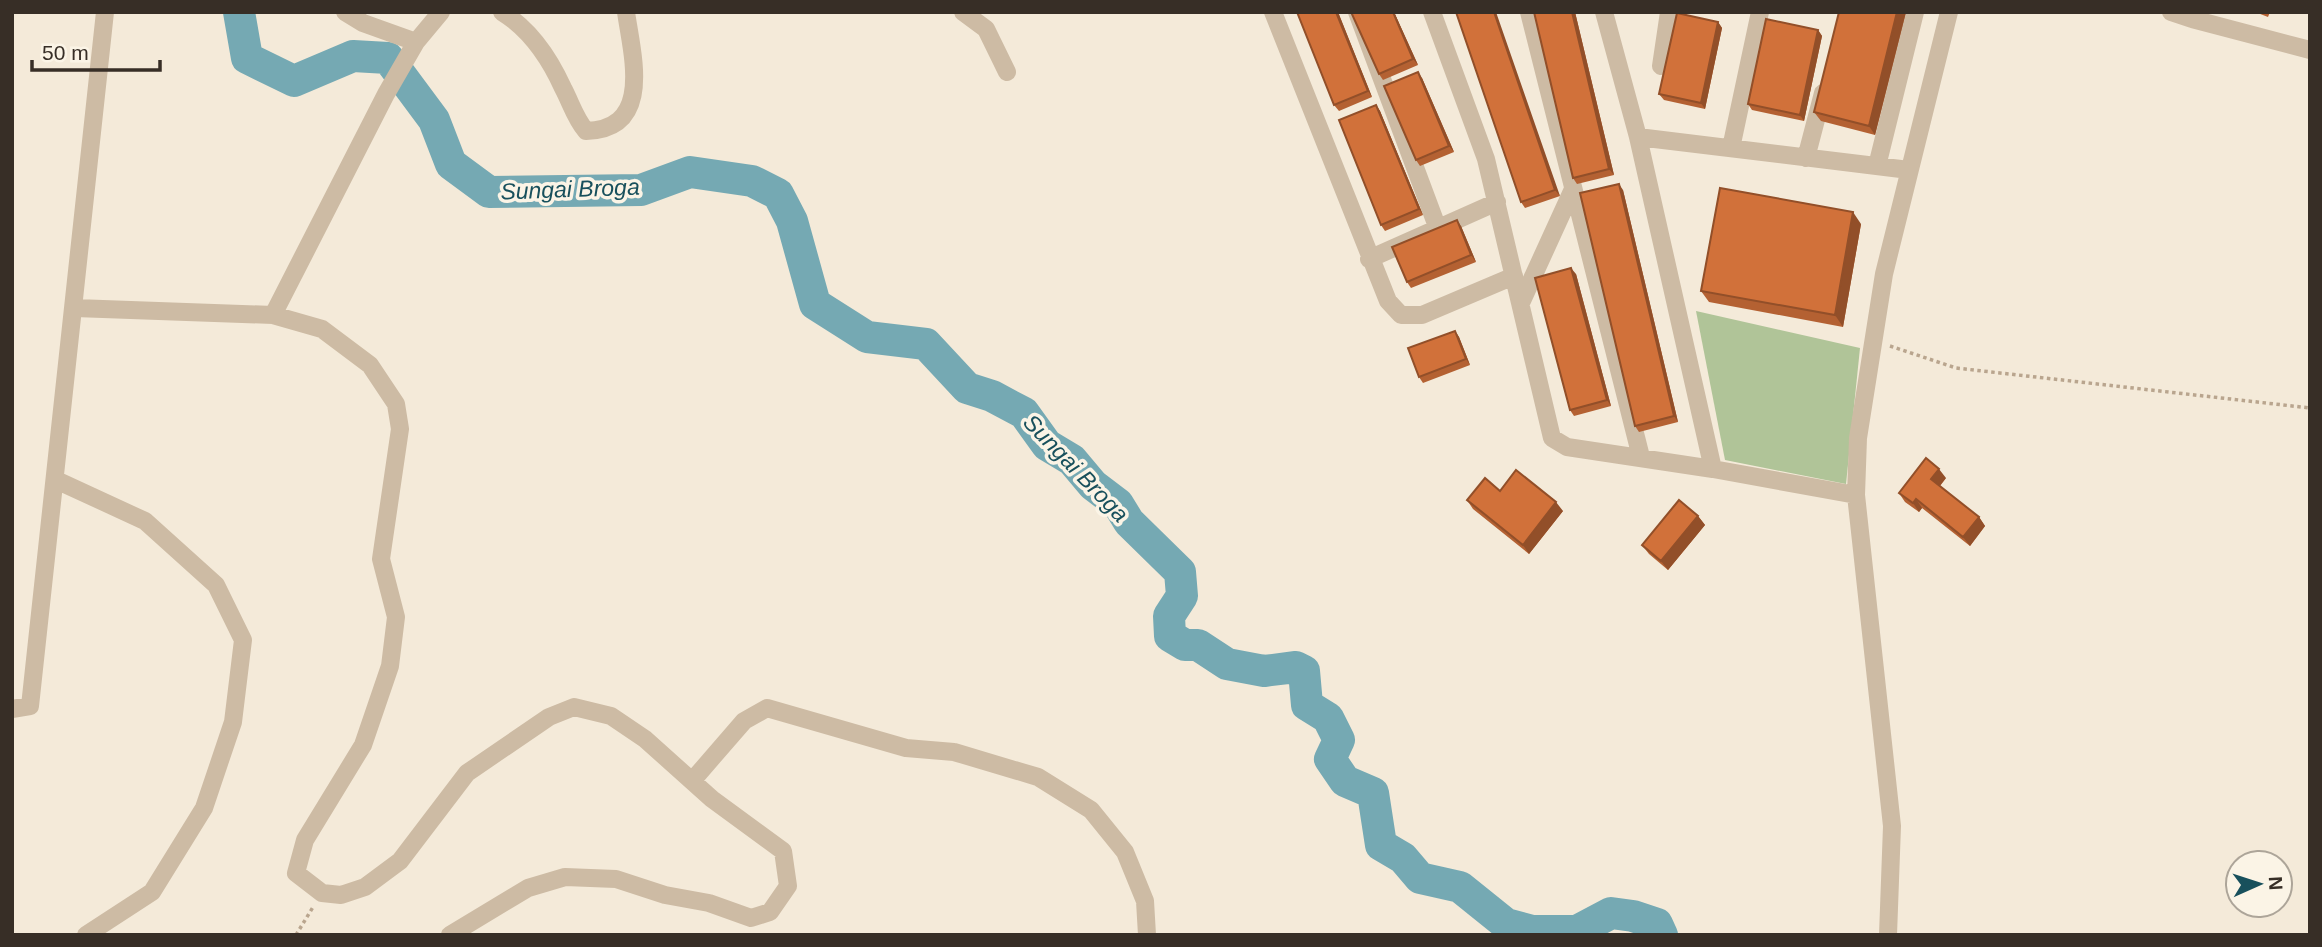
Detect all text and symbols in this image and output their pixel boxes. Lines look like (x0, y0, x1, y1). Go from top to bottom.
scale bar (32, 28, 159, 72)
text: 50 m (42, 41, 89, 64)
water label: Sungai Broga (500, 174, 640, 204)
water label: Sungai Broga (1018, 409, 1134, 527)
north arrow (2224, 849, 2294, 919)
text: N (2265, 876, 2286, 891)

